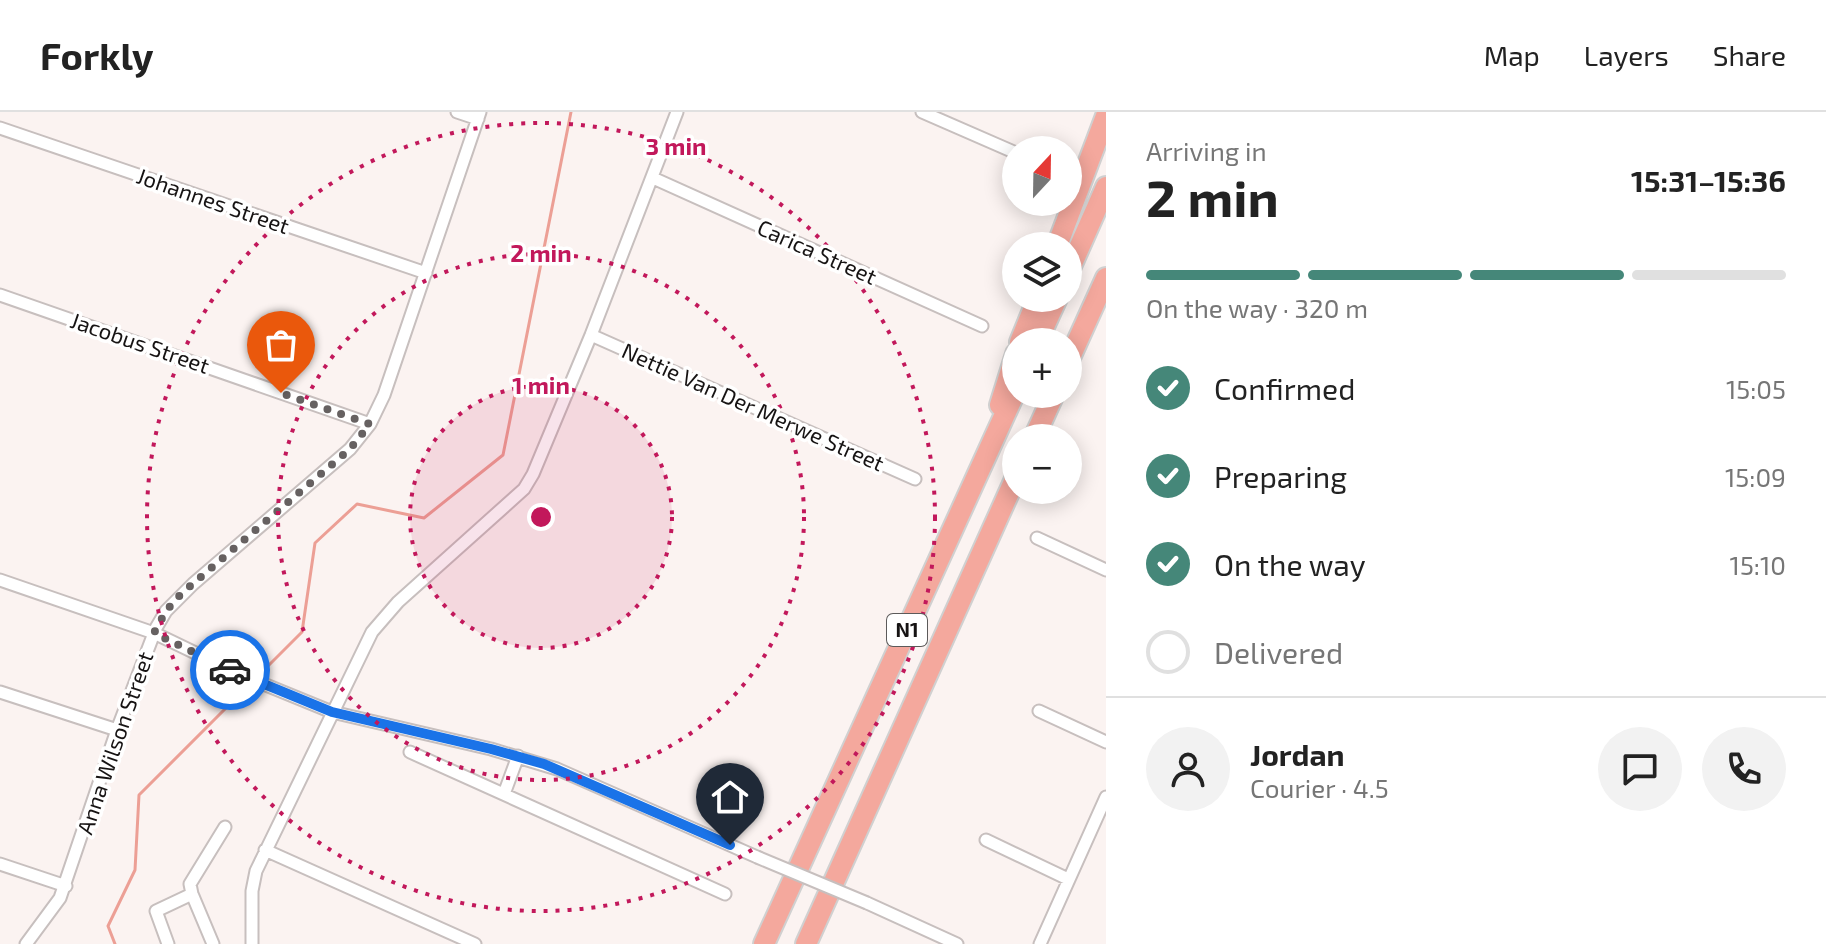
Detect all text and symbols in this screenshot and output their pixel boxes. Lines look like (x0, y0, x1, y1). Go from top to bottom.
text: Forkly (40, 32, 153, 78)
text: Map (1484, 38, 1540, 72)
text: Layers (1584, 38, 1669, 72)
text: Share (1713, 38, 1786, 72)
text: 3 min (646, 131, 706, 160)
text: Arriving in (1146, 135, 1267, 166)
north arrow (1002, 136, 1082, 216)
map controls (1002, 136, 1082, 504)
street label: Johannes Street (134, 162, 293, 238)
text: 15:31–15:36 (1631, 162, 1786, 198)
text: 2 min (1146, 165, 1279, 227)
street label: Carica Street (754, 213, 881, 289)
button: layers (1002, 232, 1082, 312)
text: 2 min (510, 238, 572, 267)
text: On the way · 320 m (1146, 292, 1368, 323)
street label: Jacobus Street (68, 306, 213, 378)
pin (247, 311, 315, 393)
icon: bag (259, 323, 303, 367)
button: + (1002, 328, 1082, 408)
street label: Nettie Van Der Merwe Street (618, 336, 888, 476)
icon: check (1146, 366, 1190, 410)
text: 1 min (512, 370, 570, 399)
text: Confirmed (1214, 370, 1355, 406)
text: 15:05 (1726, 373, 1786, 404)
button: − (1002, 424, 1082, 504)
icon: check (1146, 454, 1190, 498)
text: Preparing (1214, 458, 1347, 494)
text: 15:09 (1725, 461, 1786, 492)
centre of rings (527, 503, 555, 531)
icon: check (1146, 542, 1190, 586)
text: On the way (1214, 546, 1366, 582)
text: 15:10 (1730, 549, 1786, 580)
road number: N1 (887, 614, 927, 646)
courier (190, 630, 270, 710)
text: Delivered (1214, 634, 1343, 670)
street label: Anna Wilson Street (71, 648, 157, 837)
icon: car (208, 648, 252, 692)
button: person (1146, 727, 1230, 811)
button: chat (1598, 727, 1682, 811)
button: phone (1702, 727, 1786, 811)
text: Jordan (1250, 736, 1345, 772)
pin (696, 763, 764, 845)
text: Courier · 4.5 (1250, 772, 1389, 803)
icon: home (708, 775, 752, 819)

